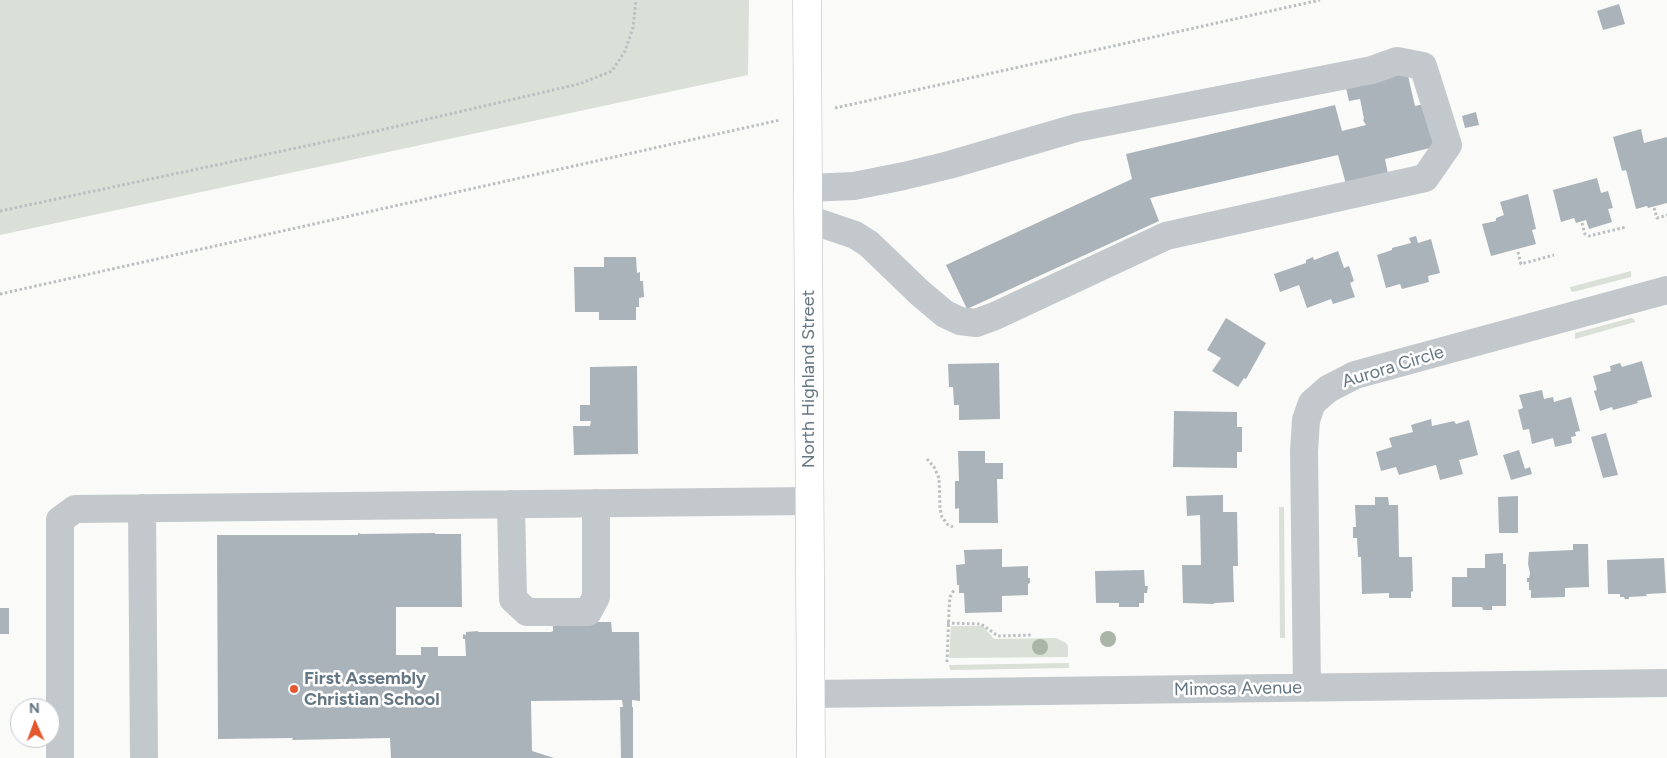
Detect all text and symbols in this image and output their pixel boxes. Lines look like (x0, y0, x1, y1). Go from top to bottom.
street label: North Highland Street (798, 290, 820, 468)
street label: Aurora Circle (1340, 341, 1446, 393)
place label: First Assembly Christian School (304, 668, 440, 711)
street label: Mimosa Avenue (1174, 677, 1302, 701)
marker: First Assembly Christian School (288, 683, 300, 695)
north arrow (10, 698, 60, 748)
text: N (29, 700, 40, 717)

